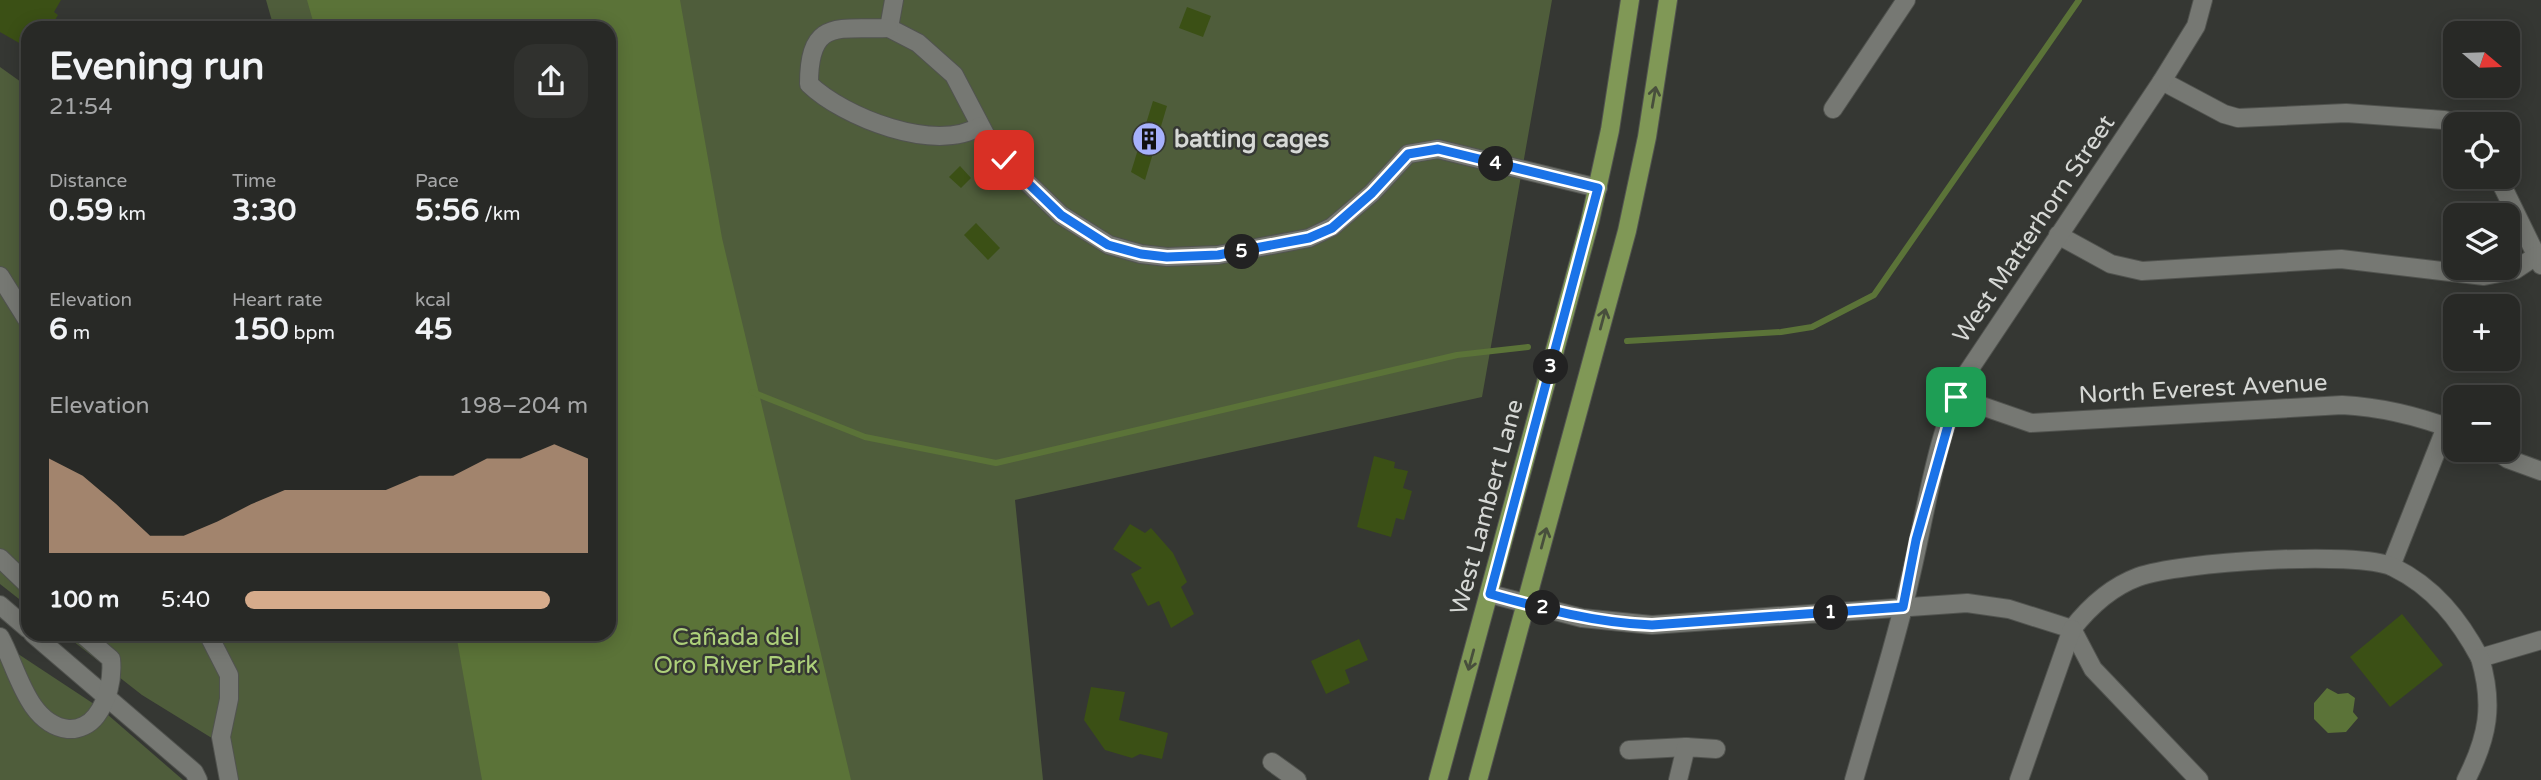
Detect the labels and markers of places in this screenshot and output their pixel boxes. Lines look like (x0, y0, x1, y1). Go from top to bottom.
building icon: batting cages (1130, 120, 1168, 158)
place label: batting cages (1174, 125, 1329, 154)
pin (974, 130, 1034, 190)
pin: 4 (1478, 146, 1514, 182)
pin: 5 (1224, 234, 1260, 270)
pin: 3 (1534, 350, 1568, 384)
pin (1926, 367, 1986, 427)
pin: 2 (1526, 590, 1560, 626)
pin: 1 (1814, 596, 1848, 630)

